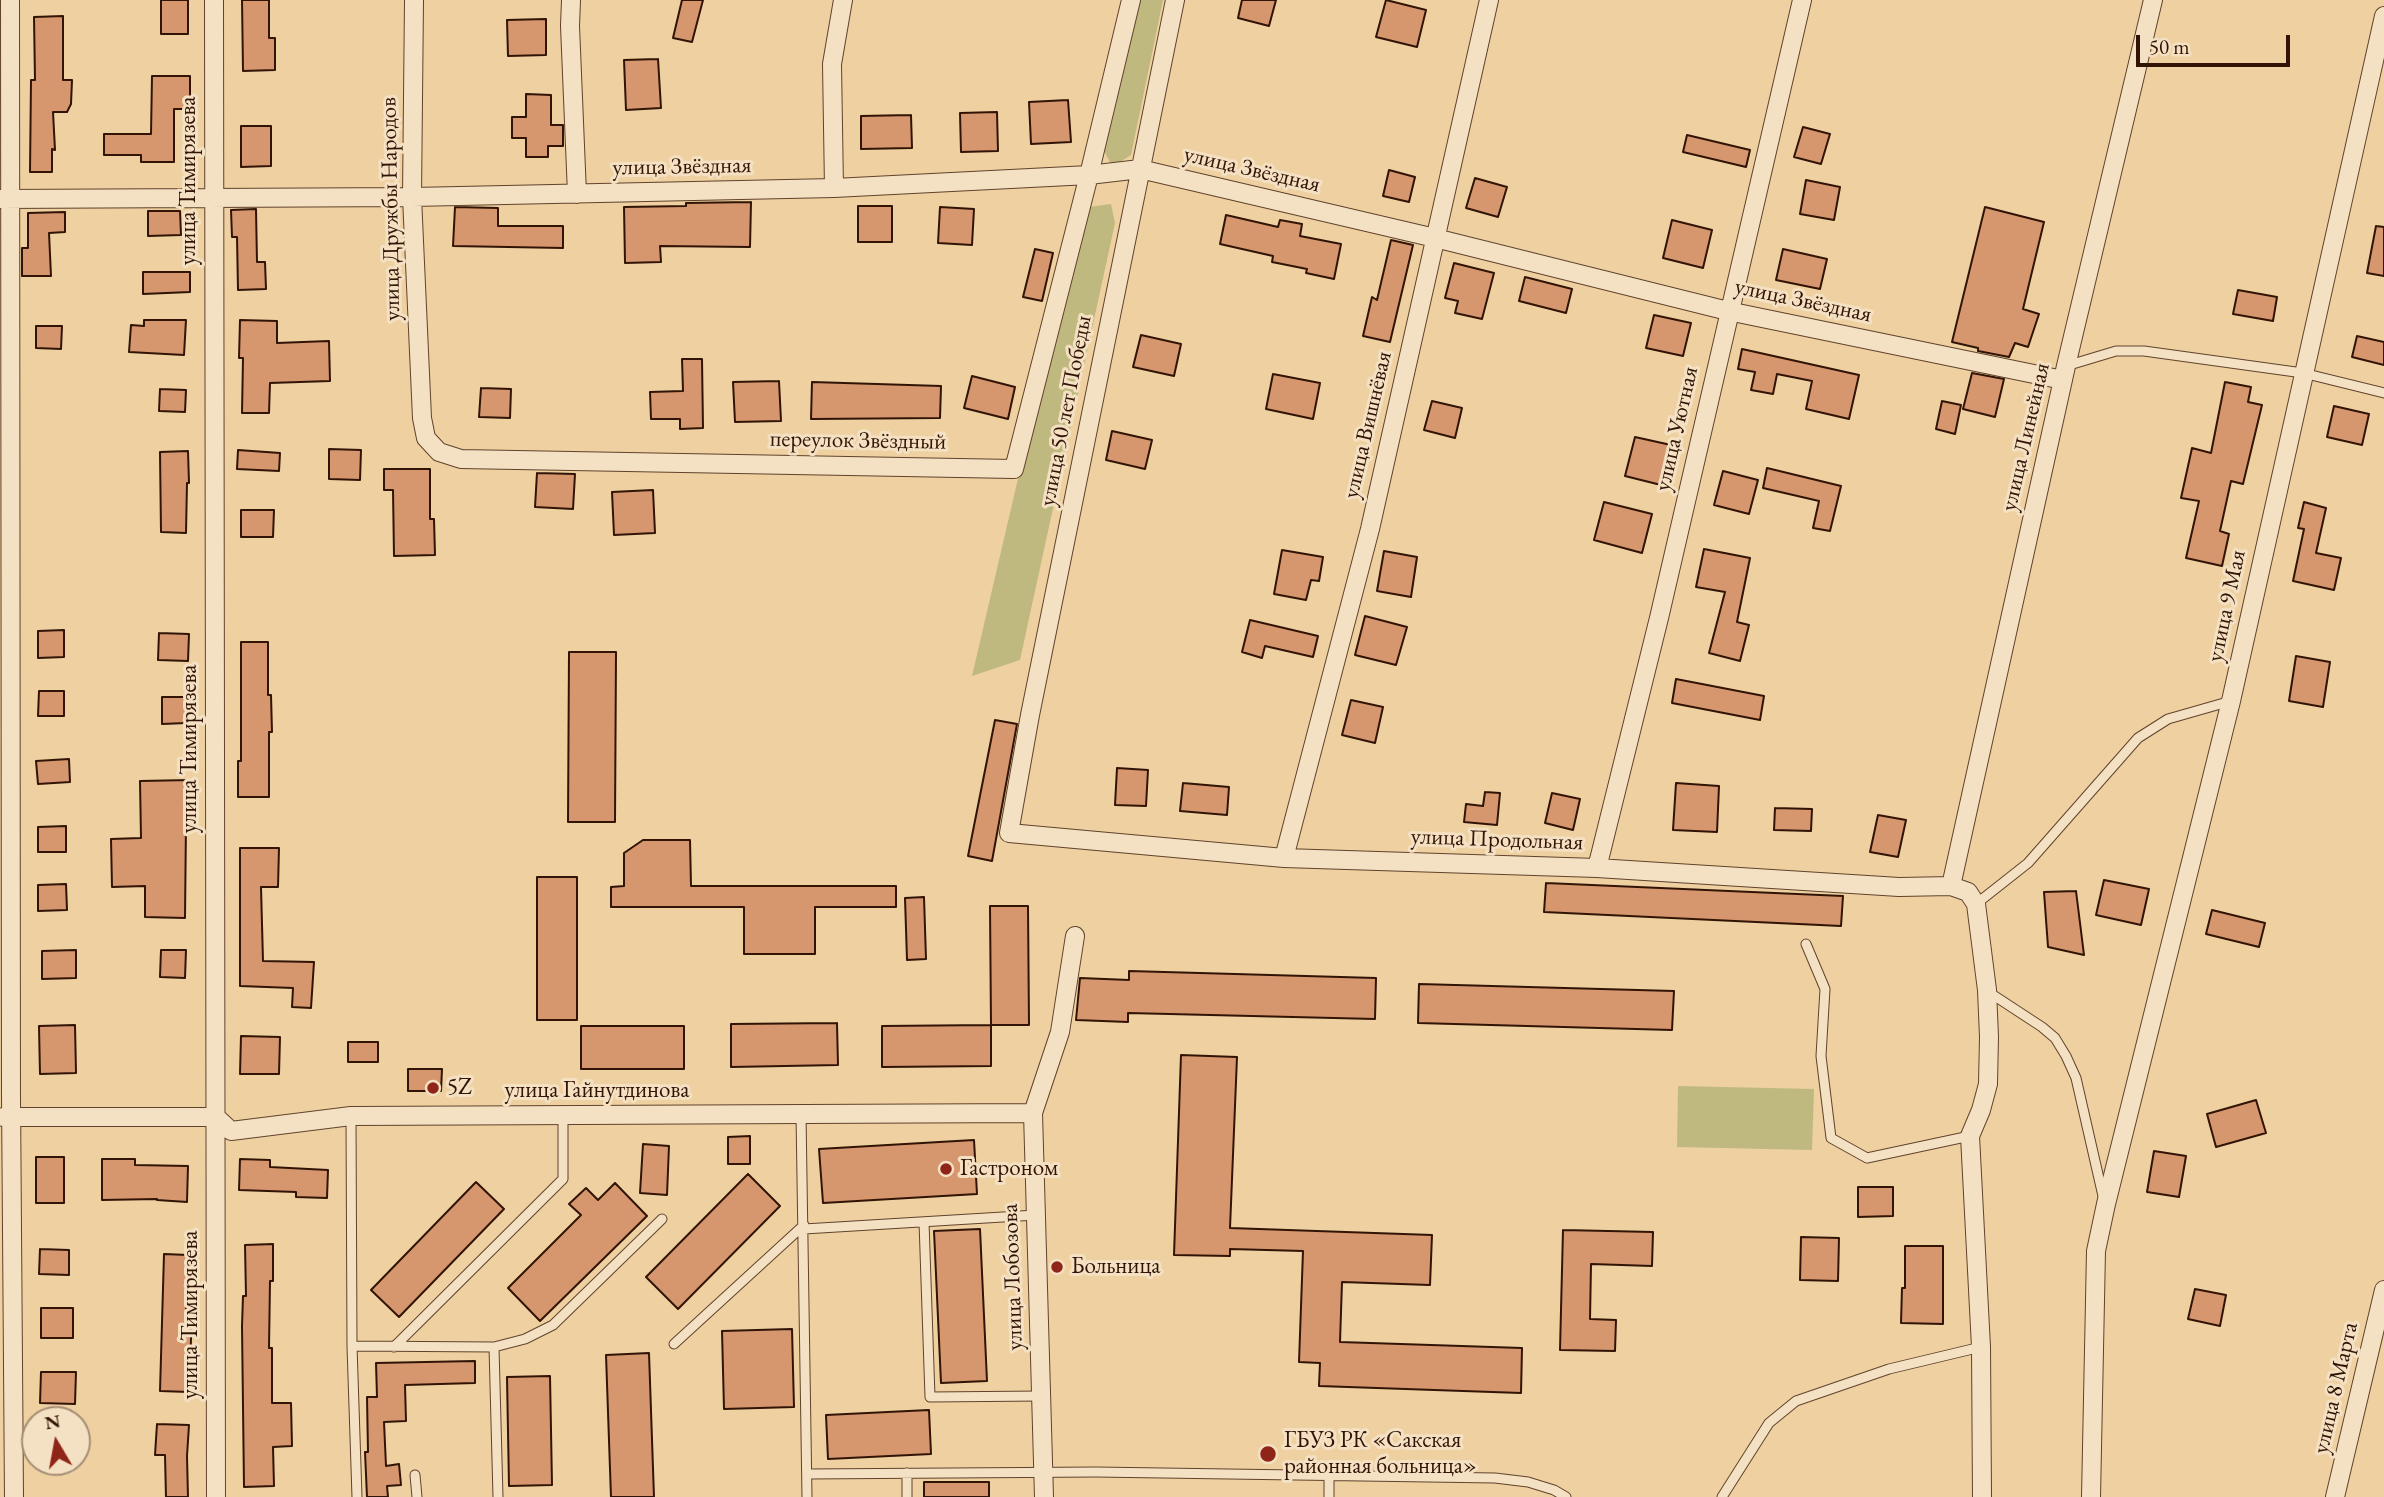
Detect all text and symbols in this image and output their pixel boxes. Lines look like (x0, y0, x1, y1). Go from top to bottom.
scale bar (2139, 21, 2293, 65)
text: 50 m (2149, 33, 2190, 60)
street label: улица Тимирязева (175, 97, 203, 265)
street label: улица Дружбы Народов (375, 97, 407, 321)
street label: улица Звёздная (1181, 141, 1323, 199)
street label: улица Звёздная (612, 152, 752, 182)
street label: улица Звёздная (1732, 273, 1874, 329)
street label: улица 50 лет Победы (1034, 313, 1098, 509)
street label: улица Вишнёвая (1338, 349, 1398, 501)
street label: улица Линейная (1996, 360, 2056, 514)
street label: улица Уютная (1649, 364, 1705, 494)
street label: переулок Звёздный (770, 426, 946, 456)
street label: улица 9 Мая (2202, 548, 2252, 664)
street label: улица Тимирязева (176, 665, 204, 833)
street label: улица Продольная (1410, 823, 1584, 857)
place label: 5Z (447, 1074, 472, 1102)
street label: улица Гайнутдинова (505, 1077, 689, 1105)
marker: 5Z (425, 1080, 441, 1096)
place label: Гастроном (960, 1155, 1058, 1183)
marker: Гастроном (938, 1161, 954, 1177)
street label: улица Лобозова (997, 1203, 1029, 1351)
street label: улица Тимирязева (177, 1231, 205, 1399)
place label: Больница (1071, 1253, 1160, 1281)
marker: Больница (1049, 1259, 1065, 1275)
street label: улица 8 Марта (2307, 1320, 2365, 1456)
north arrow (21, 1406, 91, 1476)
text: N (43, 1408, 62, 1435)
place label: ГБУЗ РК «Сакская районная больница» (1284, 1427, 1477, 1481)
marker: ГБУЗ РК «Сакская районная больница» (1258, 1444, 1278, 1464)

